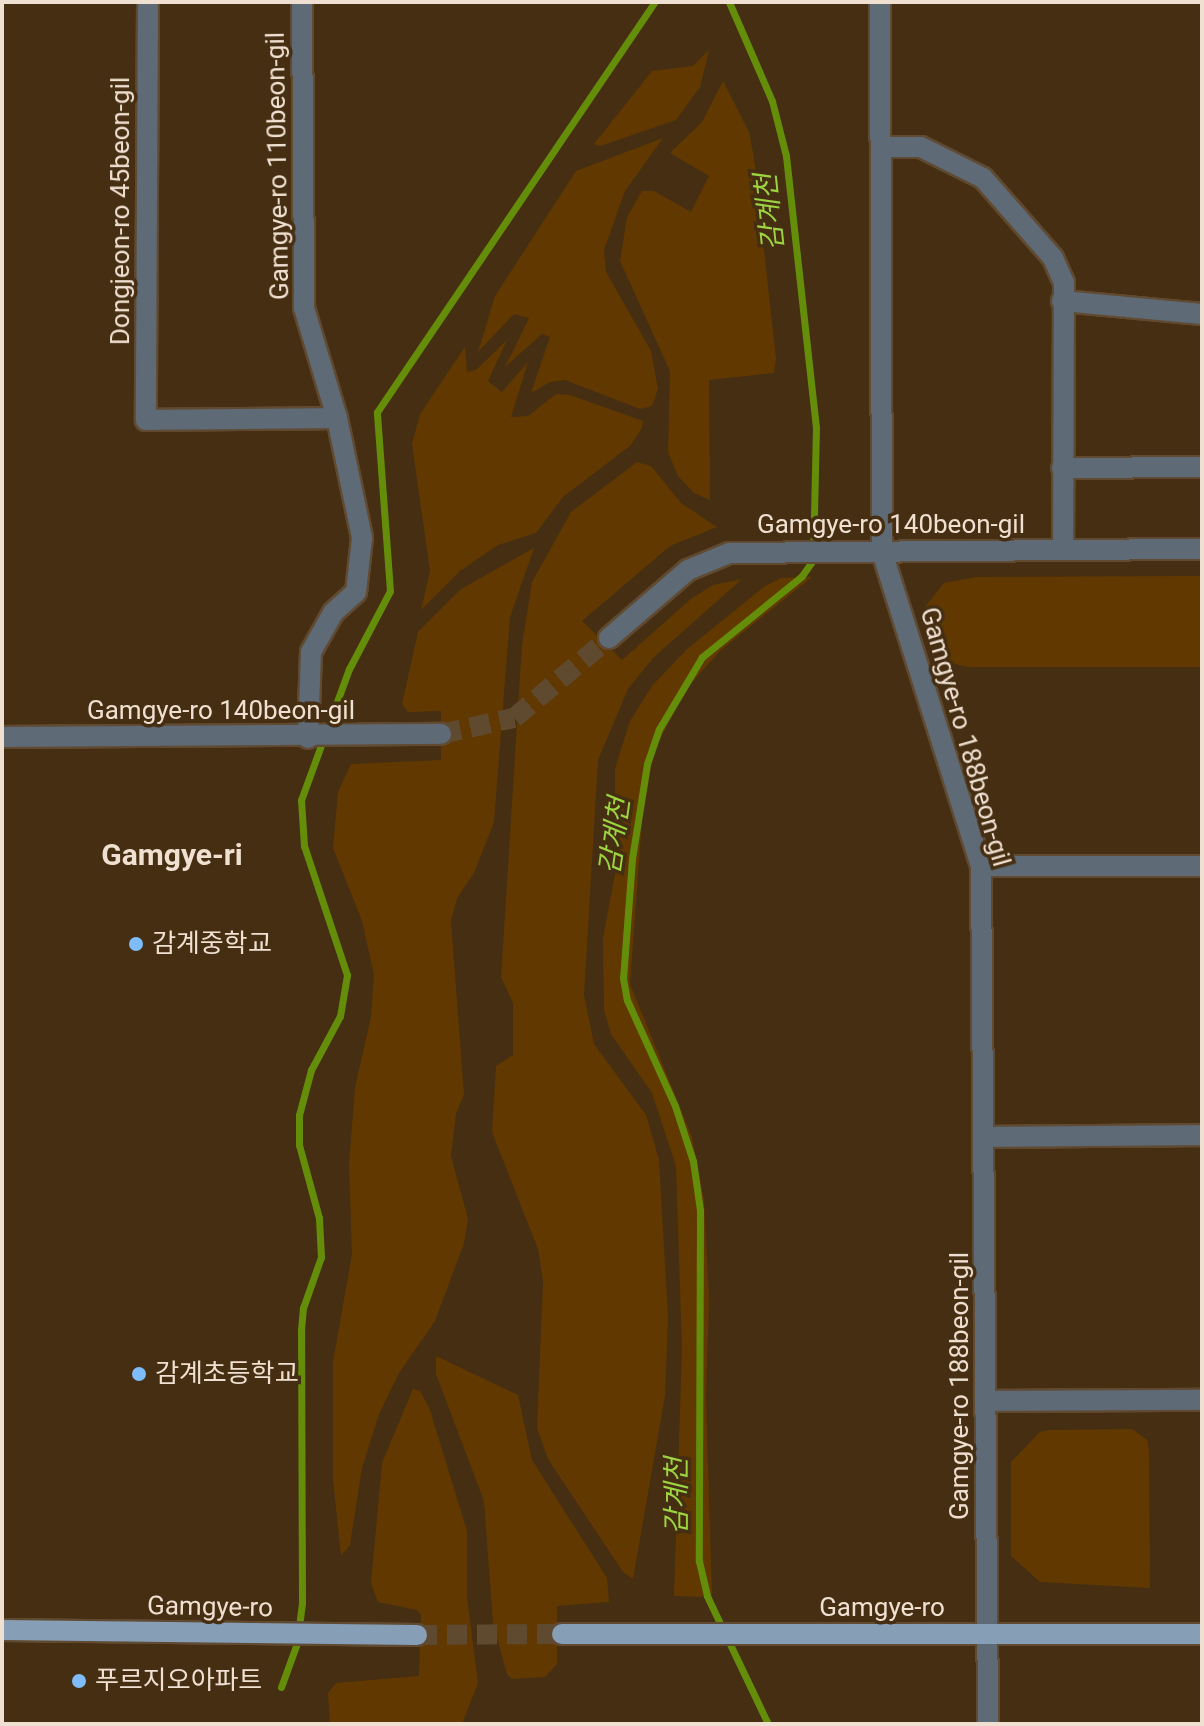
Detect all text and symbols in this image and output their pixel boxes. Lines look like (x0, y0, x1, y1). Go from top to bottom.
street label: Gamgye-ro 110beon-gil (260, 32, 296, 300)
street label: Dongjeon-ro 45beon-gil (105, 77, 137, 345)
water label: 감계천 (749, 172, 791, 252)
street label: Gamgye-ro 140beon-gil (757, 509, 1025, 541)
street label: Gamgye-ro 188beon-gil (913, 604, 1017, 870)
street label: Gamgye-ro 140beon-gil (87, 695, 355, 727)
water label: 감계천 (593, 795, 637, 877)
district label: Gamgye-ri (101, 837, 243, 873)
place label: 감계중학교 (152, 928, 272, 960)
marker: 감계중학교 (127, 935, 145, 953)
street label: Gamgye-ro 188beon-gil (944, 1252, 976, 1520)
place label: 감계초등학교 (155, 1358, 299, 1390)
marker: 감계초등학교 (130, 1365, 148, 1383)
water label: 감계천 (660, 1457, 694, 1535)
street label: Gamgye-ro (147, 1590, 273, 1624)
street label: Gamgye-ro (819, 1592, 945, 1624)
place label: 푸르지오아파트 (95, 1665, 262, 1697)
marker: 푸르지오아파트 (70, 1672, 88, 1690)

